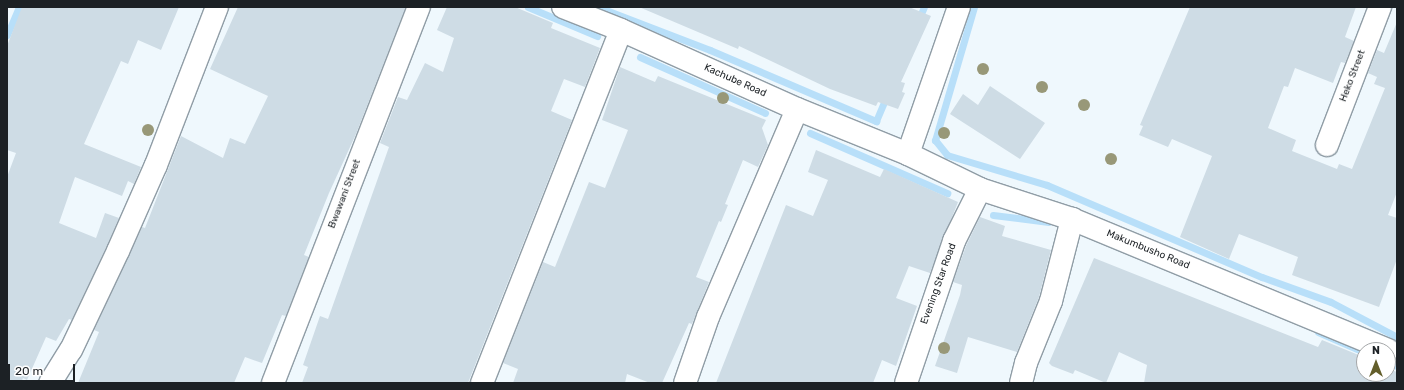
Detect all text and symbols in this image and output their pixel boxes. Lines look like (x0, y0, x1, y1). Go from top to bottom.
street label: Heko Street (1338, 48, 1368, 104)
street label: Kachube Road (702, 62, 768, 100)
street label: Bwawani Street (326, 158, 364, 230)
street label: Makumbusho Road (1105, 228, 1191, 272)
street label: Evening Star Road (919, 242, 959, 326)
north arrow (1356, 342, 1396, 382)
text: N (1372, 344, 1380, 357)
scale bar (10, 356, 77, 382)
text: 20 m (15, 364, 43, 378)

